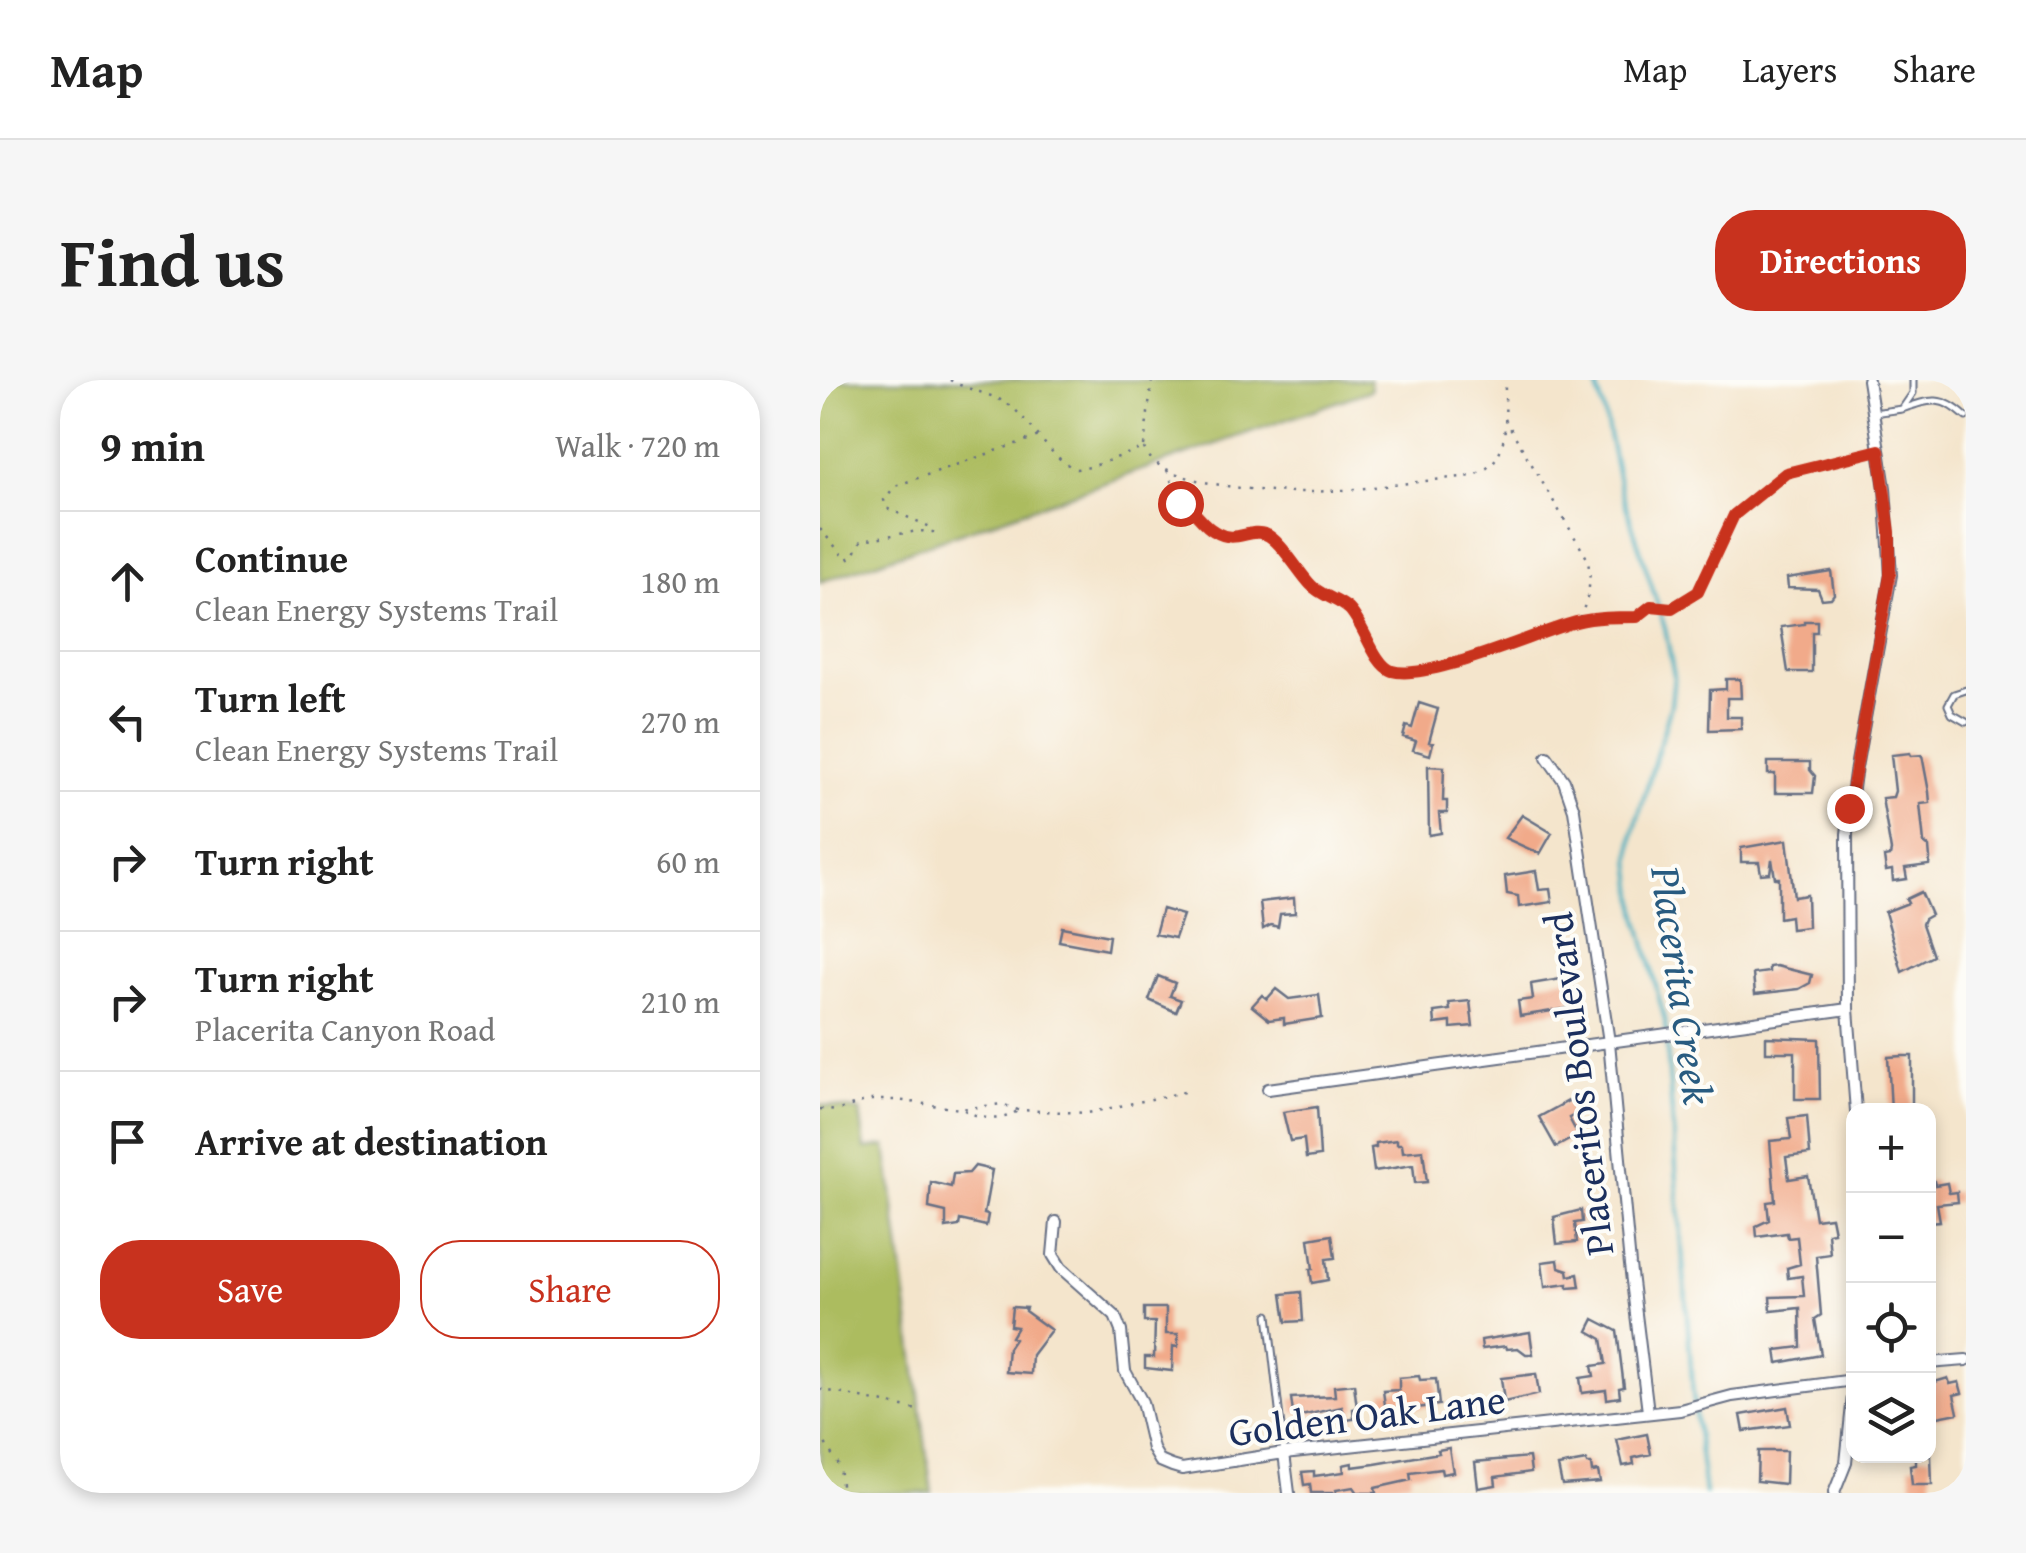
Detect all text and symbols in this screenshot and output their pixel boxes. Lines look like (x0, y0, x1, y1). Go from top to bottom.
text: Map (50, 34, 143, 105)
text: Map (1623, 44, 1687, 95)
text: Layers (1742, 44, 1837, 95)
text: Share (1892, 44, 1976, 95)
text: Find us (60, 209, 285, 312)
button: Directions (1715, 210, 1966, 311)
text: 9 min (100, 415, 205, 476)
text: Walk · 720 m (555, 422, 720, 469)
route start (1158, 481, 1204, 527)
text: Continue (195, 530, 348, 586)
icon: ahead (100, 554, 155, 609)
text: 180 m (641, 558, 720, 605)
text: Clean Energy Systems Trail (195, 586, 558, 633)
text: Turn left (195, 670, 346, 726)
icon: left (100, 694, 155, 749)
text: 270 m (641, 698, 720, 745)
text: Clean Energy Systems Trail (195, 726, 558, 773)
route end (1827, 786, 1873, 832)
text: Turn right (195, 833, 374, 889)
icon: right (100, 834, 155, 889)
text: 60 m (656, 838, 720, 885)
water label: Placerita Creek (1636, 861, 1730, 1109)
street label: Placeritos Boulevard (1528, 908, 1628, 1259)
text: Turn right (195, 950, 374, 1006)
icon: right (100, 974, 155, 1029)
text: 210 m (641, 978, 720, 1025)
text: Placerita Canyon Road (195, 1006, 495, 1053)
map controls (1846, 1103, 1936, 1463)
button: + (1846, 1103, 1936, 1193)
text: Arrive at destination (195, 1113, 548, 1169)
icon: arrive (100, 1114, 155, 1169)
button: − (1846, 1193, 1936, 1283)
button: Save (100, 1240, 400, 1339)
button: Share (420, 1240, 720, 1339)
button: locate (1846, 1283, 1936, 1373)
street label: Golden Oak Lane (1225, 1369, 1509, 1461)
button: layers (1846, 1373, 1936, 1463)

